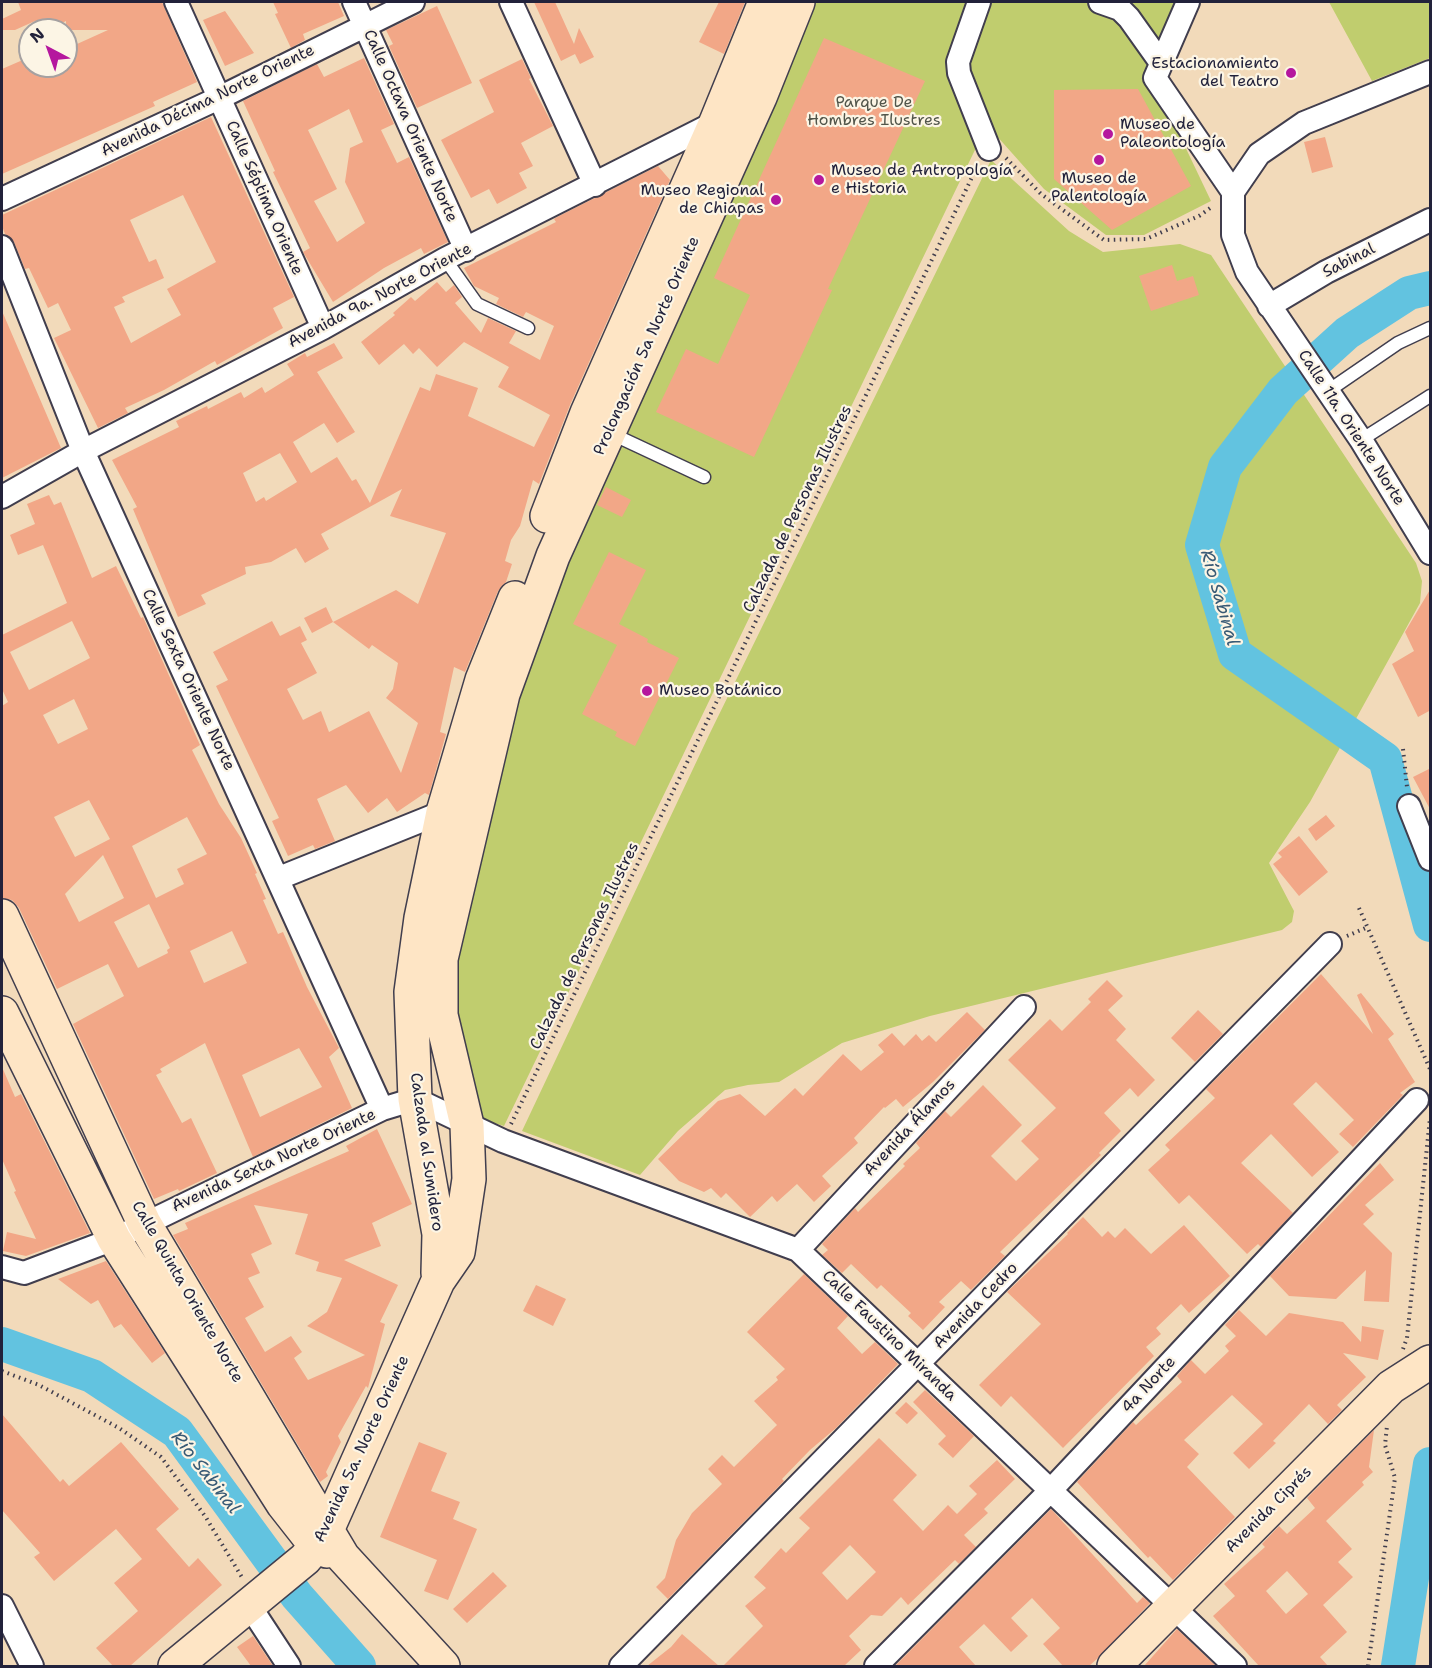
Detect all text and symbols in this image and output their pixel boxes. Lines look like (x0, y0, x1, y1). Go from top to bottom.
north arrow (18, 18, 78, 78)
text: N (25, 23, 49, 48)
street label: Calle Octava Oriente Norte (359, 27, 461, 225)
street label: Avenida Décima Norte Oriente (98, 41, 318, 161)
place label: Estacionamiento del Teatro (1151, 54, 1279, 92)
marker: Estacionamiento del Teatro (1284, 66, 1298, 80)
park label: Parque De Hombres Ilustres (807, 93, 941, 131)
place label: Museo de Paleontología (1120, 115, 1226, 153)
street label: Calle Séptima Oriente (221, 118, 307, 278)
marker: Museo de Paleontología (1101, 127, 1115, 141)
marker: Museo de Palentología (1092, 153, 1106, 167)
place label: Museo de Antropología e Historia (831, 161, 1013, 199)
place label: Museo de Palentología (1051, 169, 1147, 207)
marker: Museo de Antropología e Historia (812, 173, 826, 187)
place label: Museo Regional de Chiapas (640, 181, 764, 219)
marker: Museo Regional de Chiapas (769, 193, 783, 207)
street label: Prolongación 5a Norte Oriente (590, 234, 704, 458)
street label: Avenida 9a. Norte Oriente (285, 239, 475, 353)
street label: Sabinal (1319, 240, 1379, 282)
street label: Calle 11a. Oriente Norte (1293, 347, 1409, 509)
street label: Calzada de Personas Ilustres (739, 402, 857, 616)
water label: Río Sabinal (1195, 548, 1243, 648)
street label: Calle Sexta Oriente Norte (137, 586, 239, 774)
place label: Museo Botánico (659, 681, 782, 701)
marker: Museo Botánico (640, 684, 654, 698)
street label: Calzada de Personas Ilustres (526, 839, 644, 1053)
street label: Calzada al Sumidero (405, 1071, 447, 1233)
street label: Avenida Álamos (860, 1076, 960, 1180)
street label: Avenida Sexta Norte Oriente (169, 1105, 379, 1217)
street label: Calle Quinta Oriente Norte (127, 1198, 247, 1386)
street label: Avenida Cedro (930, 1259, 1022, 1353)
street label: Calle Faustino Miranda (818, 1267, 960, 1405)
street label: Avenida 5a. Norte Oriente (310, 1353, 414, 1545)
street label: 4a Norte (1118, 1353, 1180, 1417)
water label: Río Sabinal (166, 1427, 244, 1519)
street label: Avenida Ciprés (1222, 1463, 1316, 1557)

